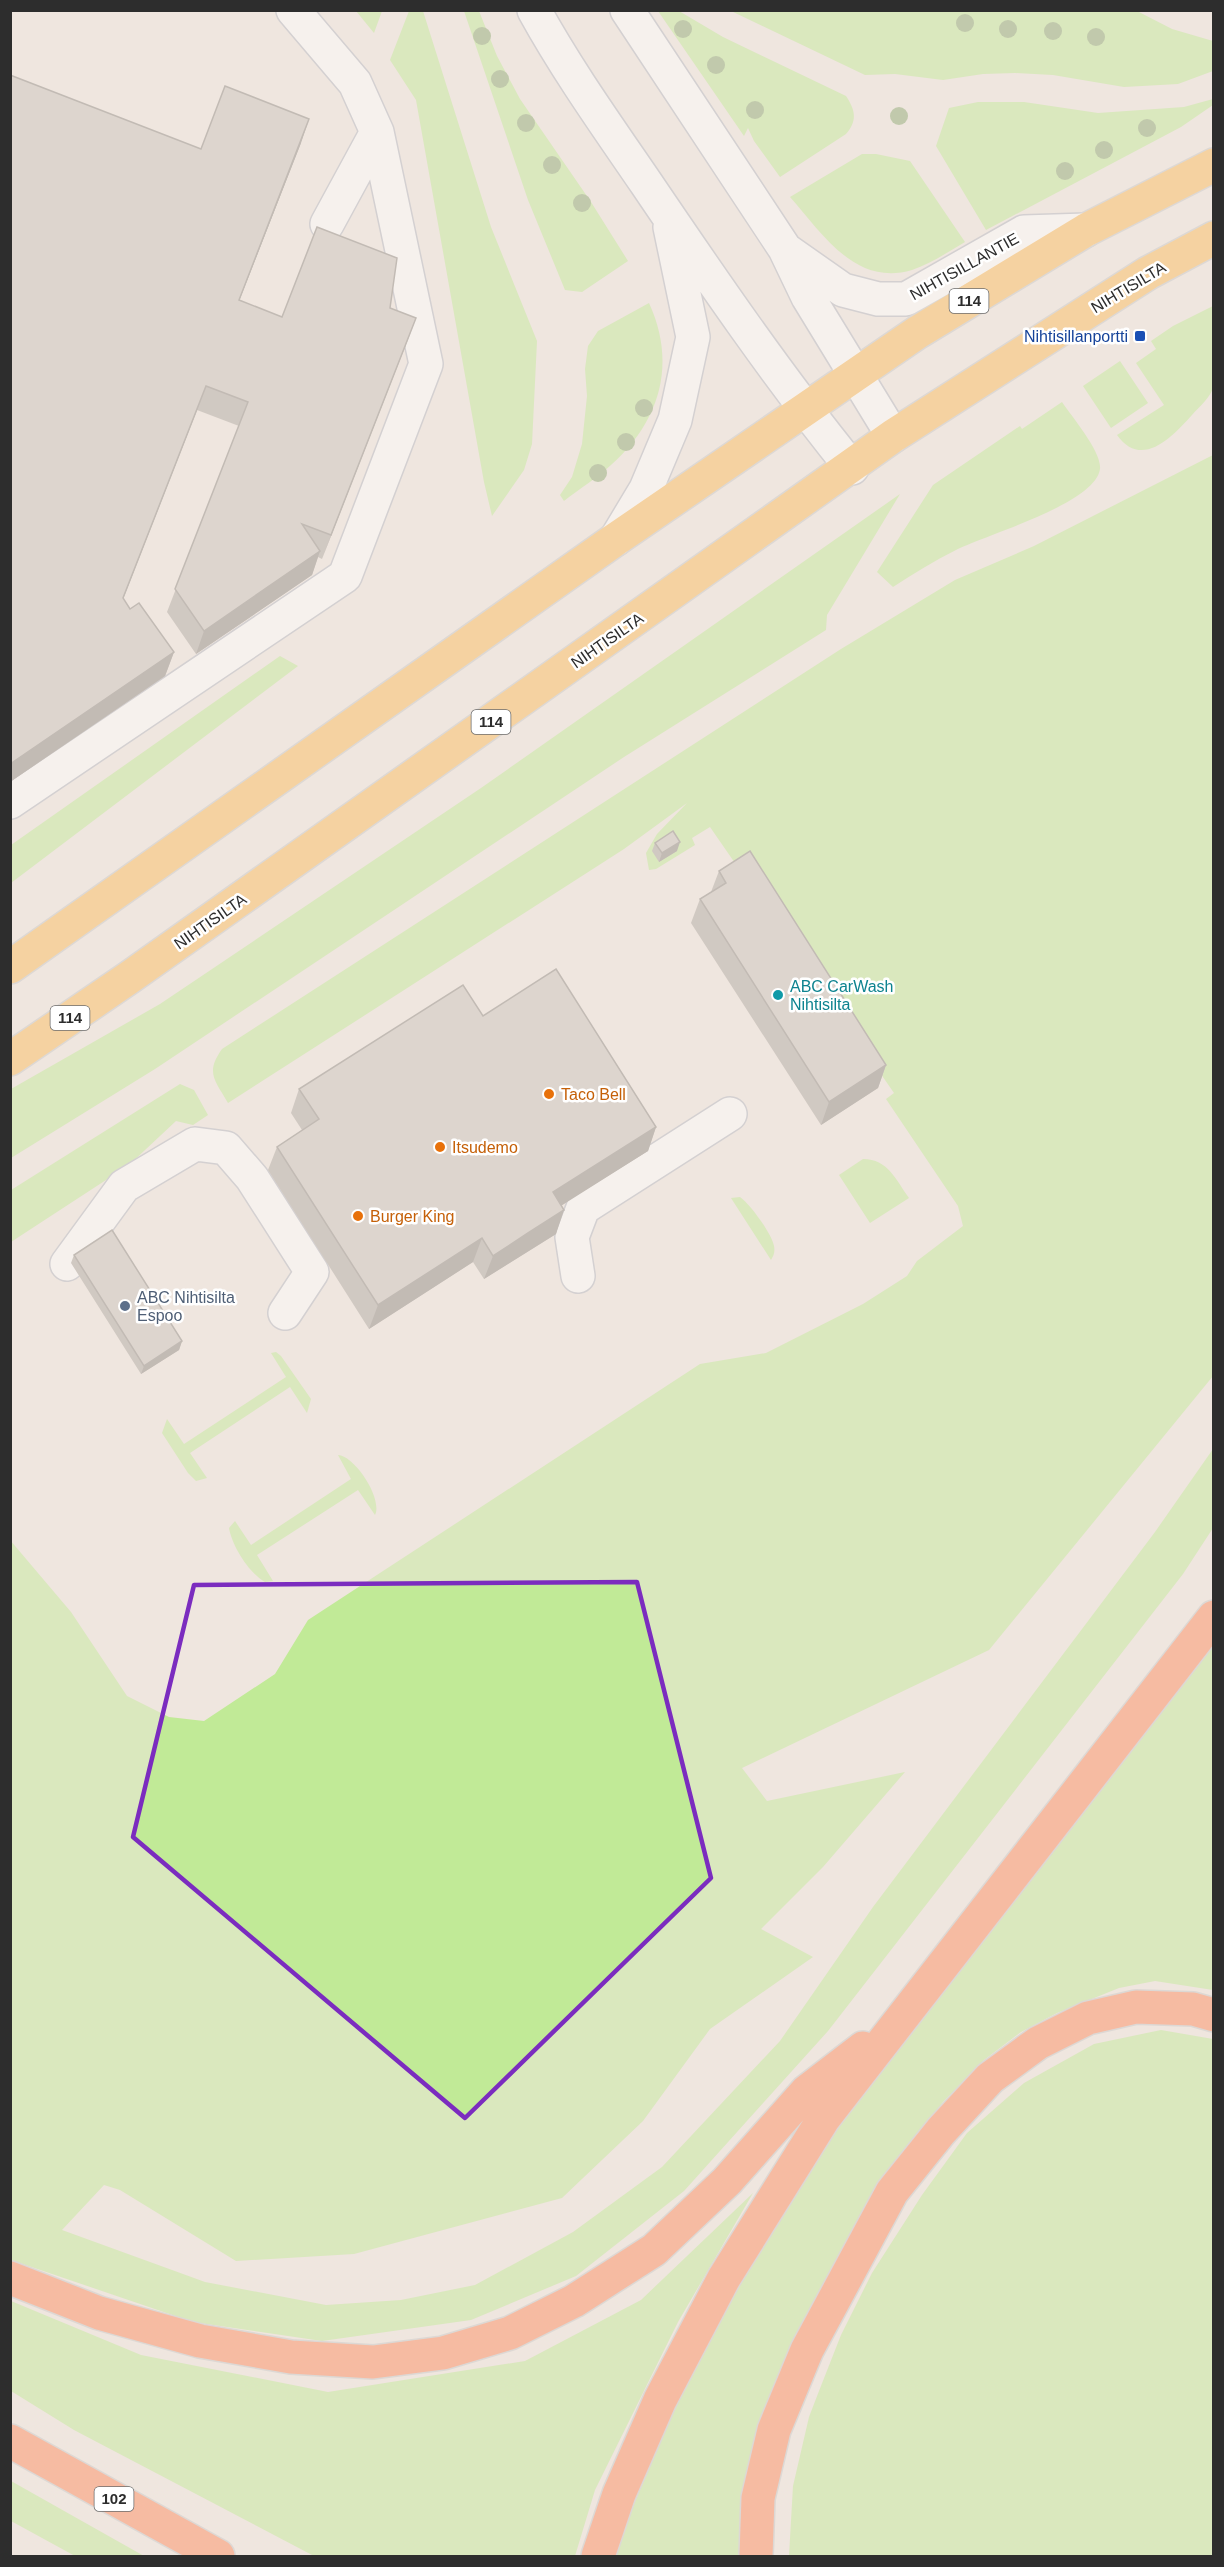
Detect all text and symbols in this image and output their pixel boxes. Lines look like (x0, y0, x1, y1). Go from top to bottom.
street label: NIHTISILLANTIE (907, 229, 1022, 303)
street label: NIHTISILTA (1088, 258, 1169, 316)
road number: 114 (950, 289, 988, 313)
place label: Nihtisillanportti (1024, 328, 1128, 345)
marker: Nihtisillanportti (1133, 329, 1147, 343)
street label: NIHTISILTA (568, 609, 647, 671)
road number: 114 (472, 710, 510, 734)
street label: NIHTISILTA (171, 890, 250, 952)
place label: ABC CarWash Nihtisilta (790, 978, 893, 1013)
marker: ABC CarWash Nihtisilta (771, 988, 785, 1002)
road number: 114 (50, 1006, 90, 1030)
place label: Taco Bell (561, 1086, 626, 1103)
marker: Taco Bell (542, 1087, 556, 1101)
place label: Itsudemo (452, 1139, 518, 1156)
marker: Itsudemo (433, 1140, 447, 1154)
place label: Burger King (370, 1208, 455, 1225)
marker: Burger King (351, 1209, 365, 1223)
place label: ABC Nihtisilta Espoo (137, 1289, 235, 1324)
marker: ABC Nihtisilta Espoo (118, 1299, 132, 1313)
road number: 102 (94, 2487, 134, 2511)

